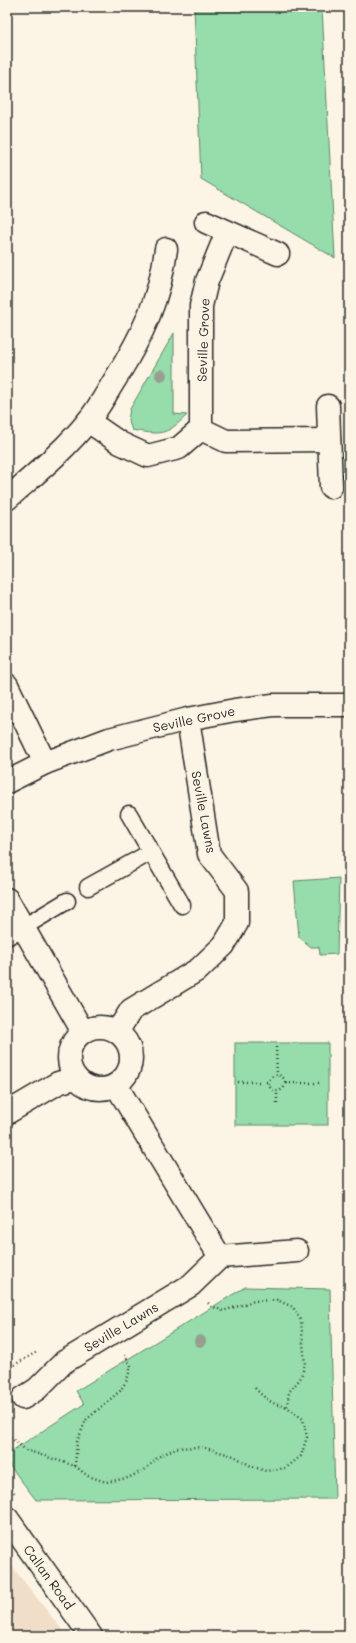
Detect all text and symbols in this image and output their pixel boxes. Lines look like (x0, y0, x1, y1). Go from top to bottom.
street label: Seville Grove (193, 298, 212, 382)
street label: Seville Grove (151, 701, 237, 736)
street label: Seville Lawns (188, 769, 221, 855)
street label: Seville Lawns (81, 1298, 161, 1355)
street label: Callan Road (20, 1541, 79, 1612)

